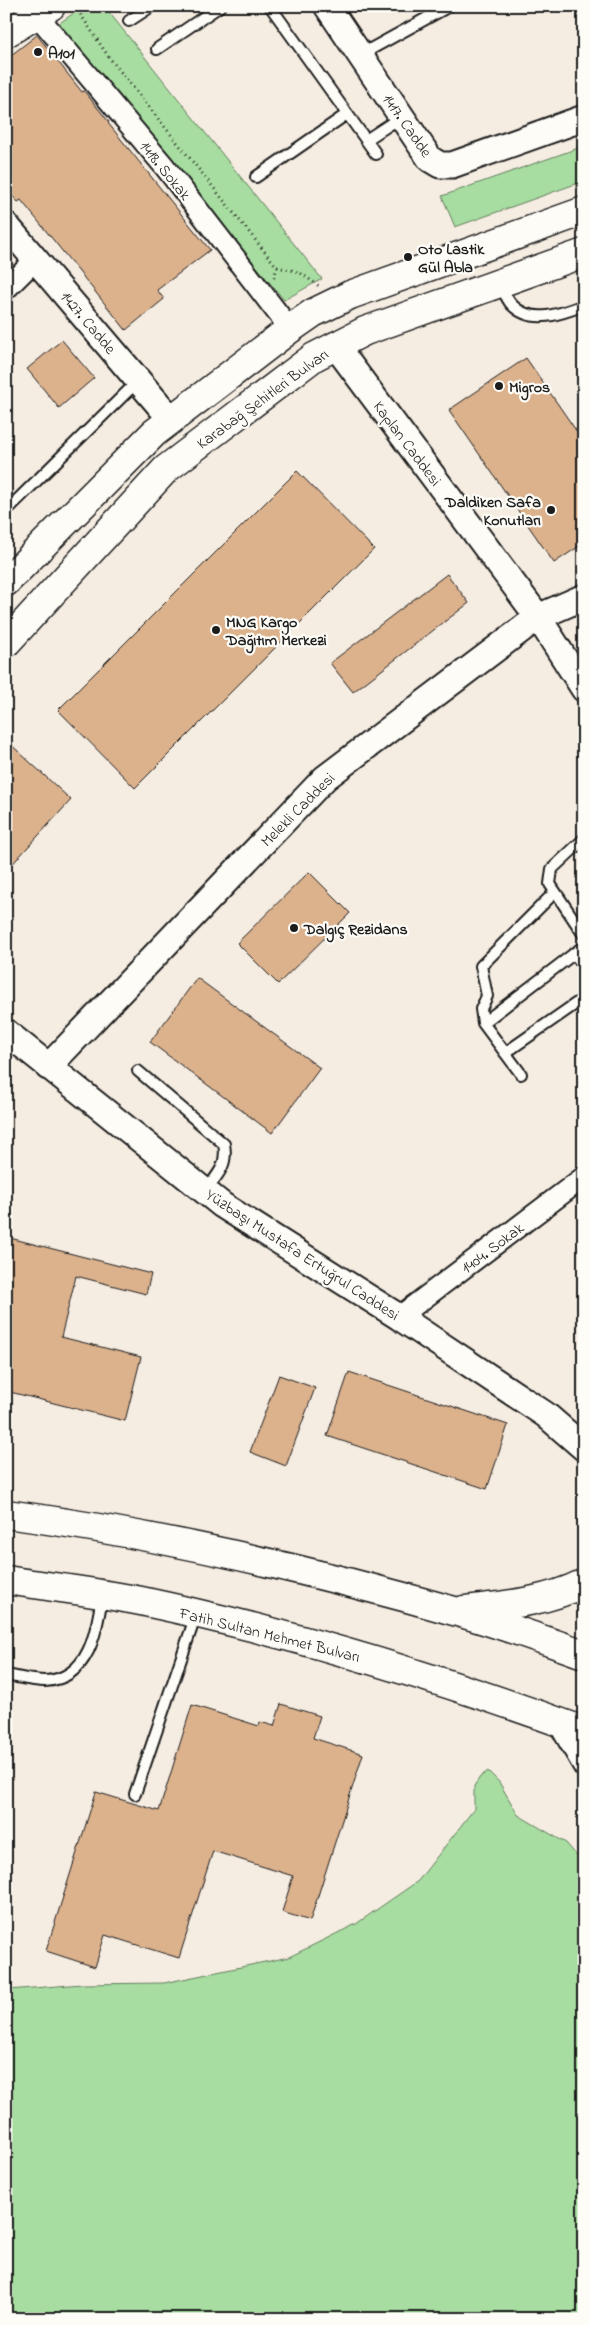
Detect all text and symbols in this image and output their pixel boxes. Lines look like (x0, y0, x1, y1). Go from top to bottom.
place label: A101 (48, 42, 76, 66)
marker: A101 (32, 46, 44, 58)
street label: 1417. Cadde (376, 89, 438, 164)
street label: 1418. Sokak (133, 136, 197, 207)
place label: Oto Lastik Gül Abla (418, 238, 485, 280)
marker: Oto Lastik Gül Abla (402, 251, 414, 263)
street label: 1427. Cadde (54, 286, 122, 361)
street label: Karabağ Şehitleri Bulvarı (192, 343, 334, 456)
place label: Migros (509, 376, 550, 401)
marker: Migros (493, 380, 505, 392)
street label: Kaplan Caddesi (366, 396, 447, 492)
place label: Daldiken Safa Konutları (444, 491, 541, 533)
marker: Daldiken Safa Konutları (545, 504, 557, 516)
place label: MNG Kargo Dağıtım Merkezi (225, 611, 327, 654)
marker: MNG Kargo Dağıtım Merkezi (210, 624, 222, 636)
street label: Melekli Caddesi (256, 768, 341, 853)
place label: Dalgıç Rezidans (303, 918, 408, 943)
marker: Dalgıç Rezidans (288, 922, 300, 934)
street label: Yüzbaşı Mustafa Ertuğrul Caddesi (200, 1184, 404, 1328)
street label: 1404. Sokak (457, 1216, 530, 1280)
street label: Fatih Sultan Mehmet Bulvarı (176, 1602, 363, 1670)

